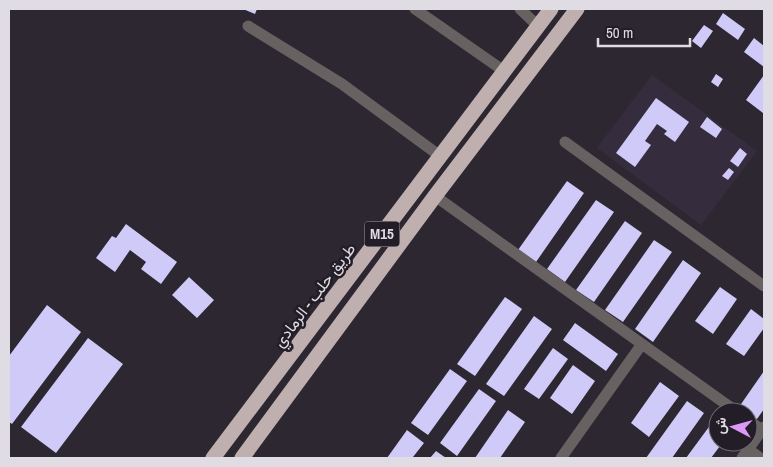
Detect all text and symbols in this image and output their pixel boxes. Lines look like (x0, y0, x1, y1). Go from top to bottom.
scale bar (598, 15, 690, 47)
text: 50 m (606, 22, 633, 43)
road number: M15 (364, 222, 400, 246)
street label: طريق حلب - الرمادي (268, 239, 363, 353)
north arrow (708, 402, 758, 452)
text: ش (710, 416, 730, 435)

